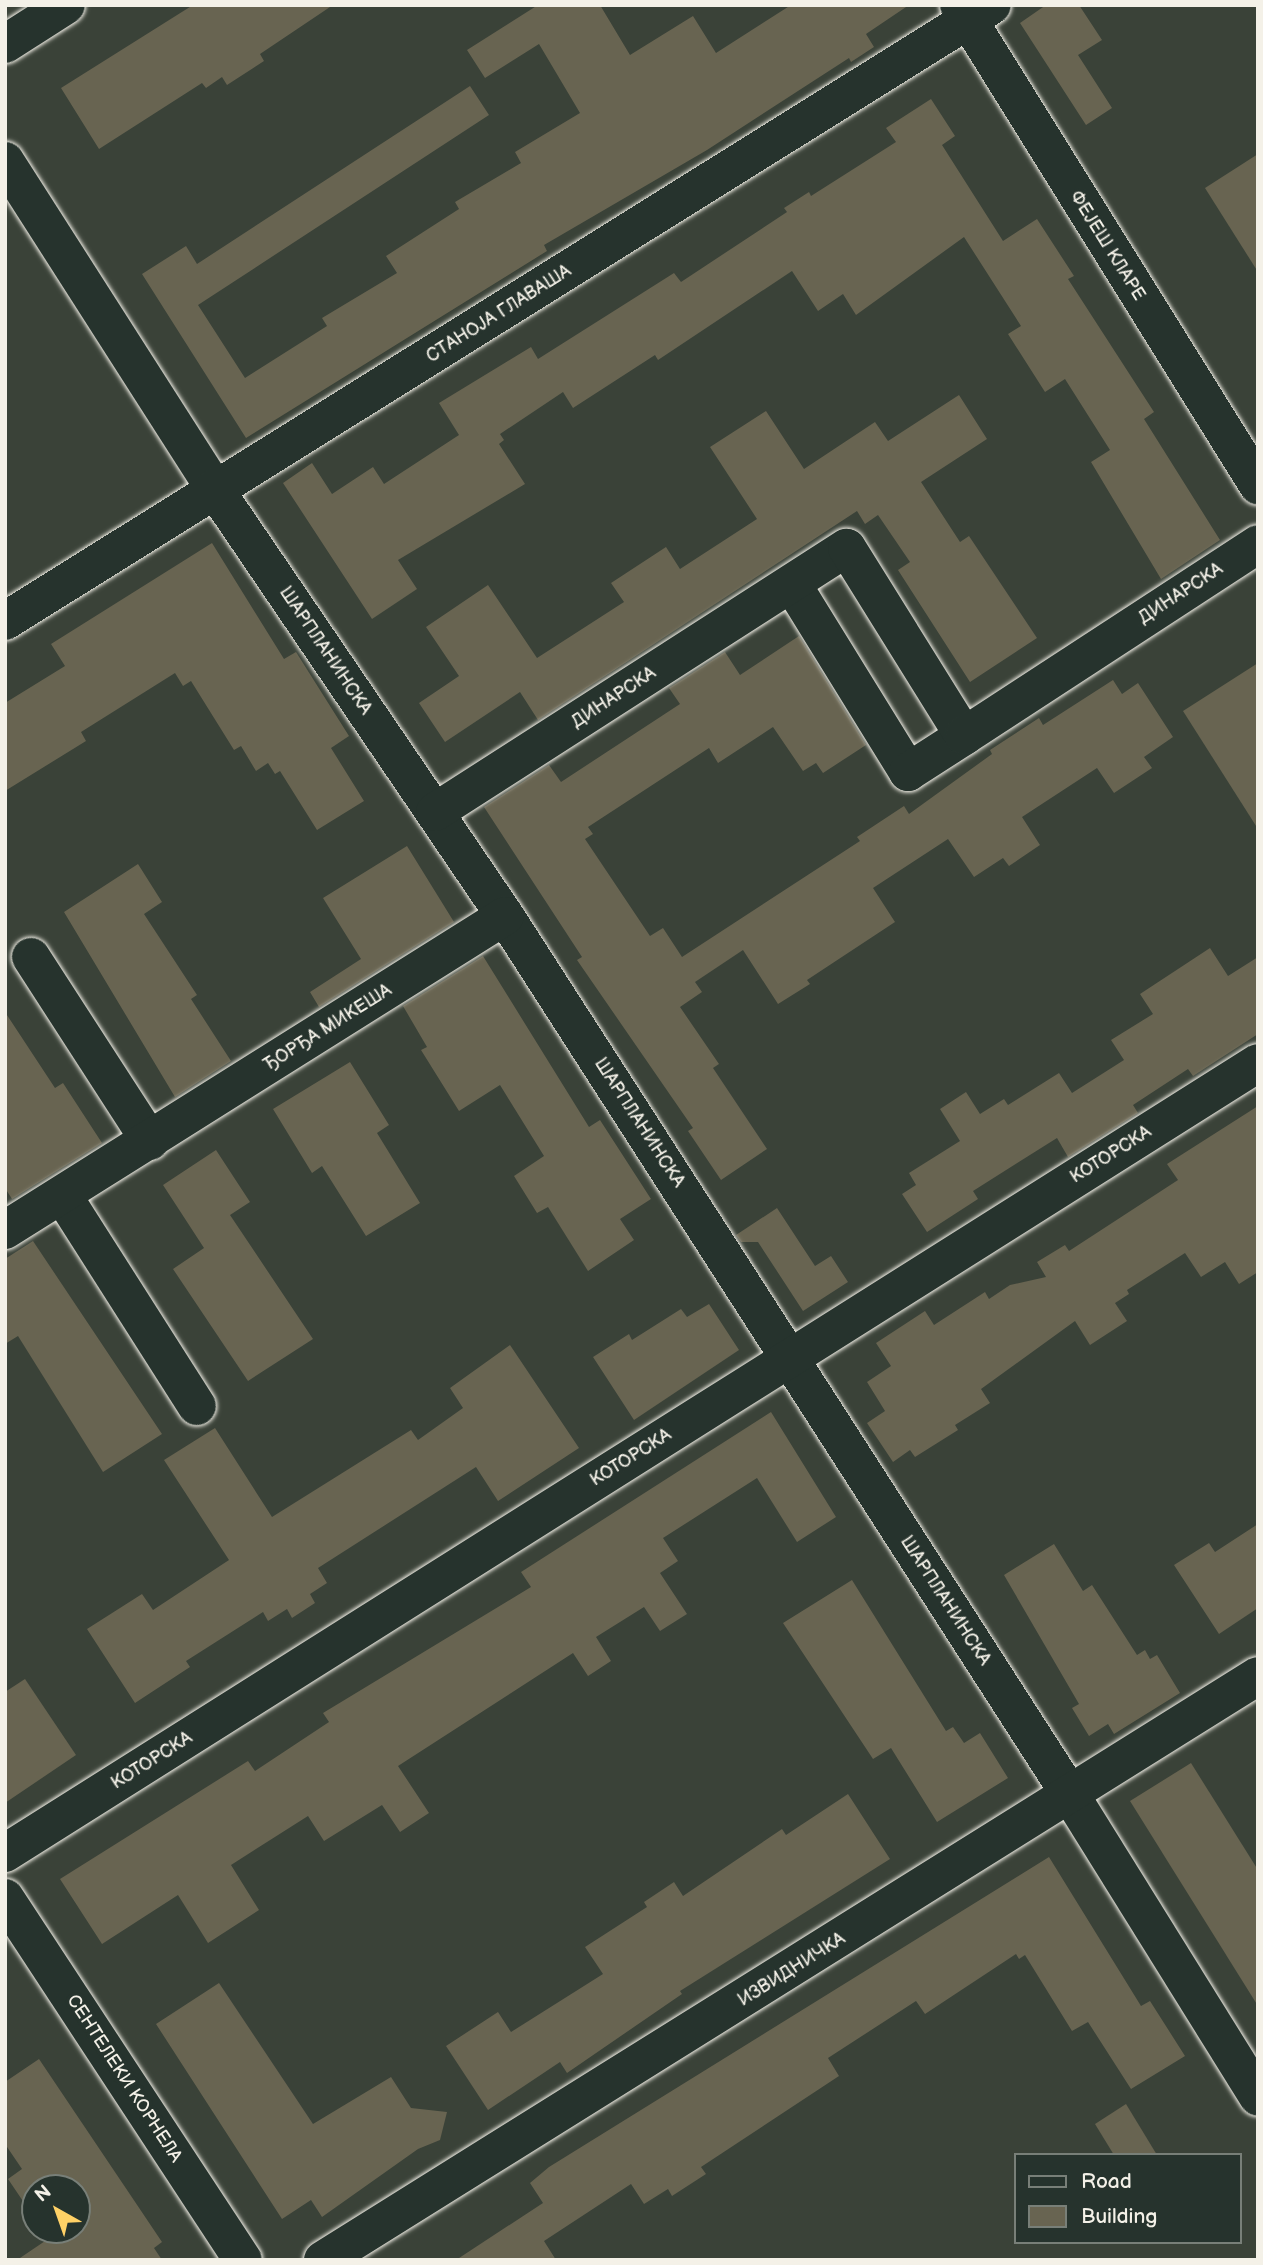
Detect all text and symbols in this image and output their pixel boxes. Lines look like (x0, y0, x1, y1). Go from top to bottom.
street label: ФЕЈЕШ КЛАРЕ (1065, 187, 1149, 305)
street label: СТАНОЈА ГЛАВАША (422, 261, 576, 367)
street label: ДИНАРСКА (1135, 559, 1227, 629)
street label: ШАРПЛАНИНСКА (274, 583, 376, 719)
street label: ДИНАРСКА (568, 663, 660, 733)
street label: ЂОРЂА МИКЕША (260, 980, 396, 1076)
street label: ШАРПЛАНИНСКА (589, 1054, 689, 1192)
street label: КОТОРСКА (1066, 1122, 1156, 1188)
street label: КОТОРСКА (586, 1425, 676, 1491)
street label: ШАРПЛАНИНСКА (895, 1532, 995, 1670)
street label: КОТОРСКА (107, 1728, 197, 1794)
street label: ИЗВИДНИЧКА (734, 1928, 850, 2012)
street label: СЕНТЕЛЕКИ КОРНЕЛА (62, 1991, 186, 2167)
legend (1014, 2153, 1242, 2244)
text: Road (1081, 2169, 1132, 2194)
north arrow (21, 2174, 91, 2244)
text: N (31, 2181, 56, 2207)
text: Building (1081, 2204, 1157, 2229)

